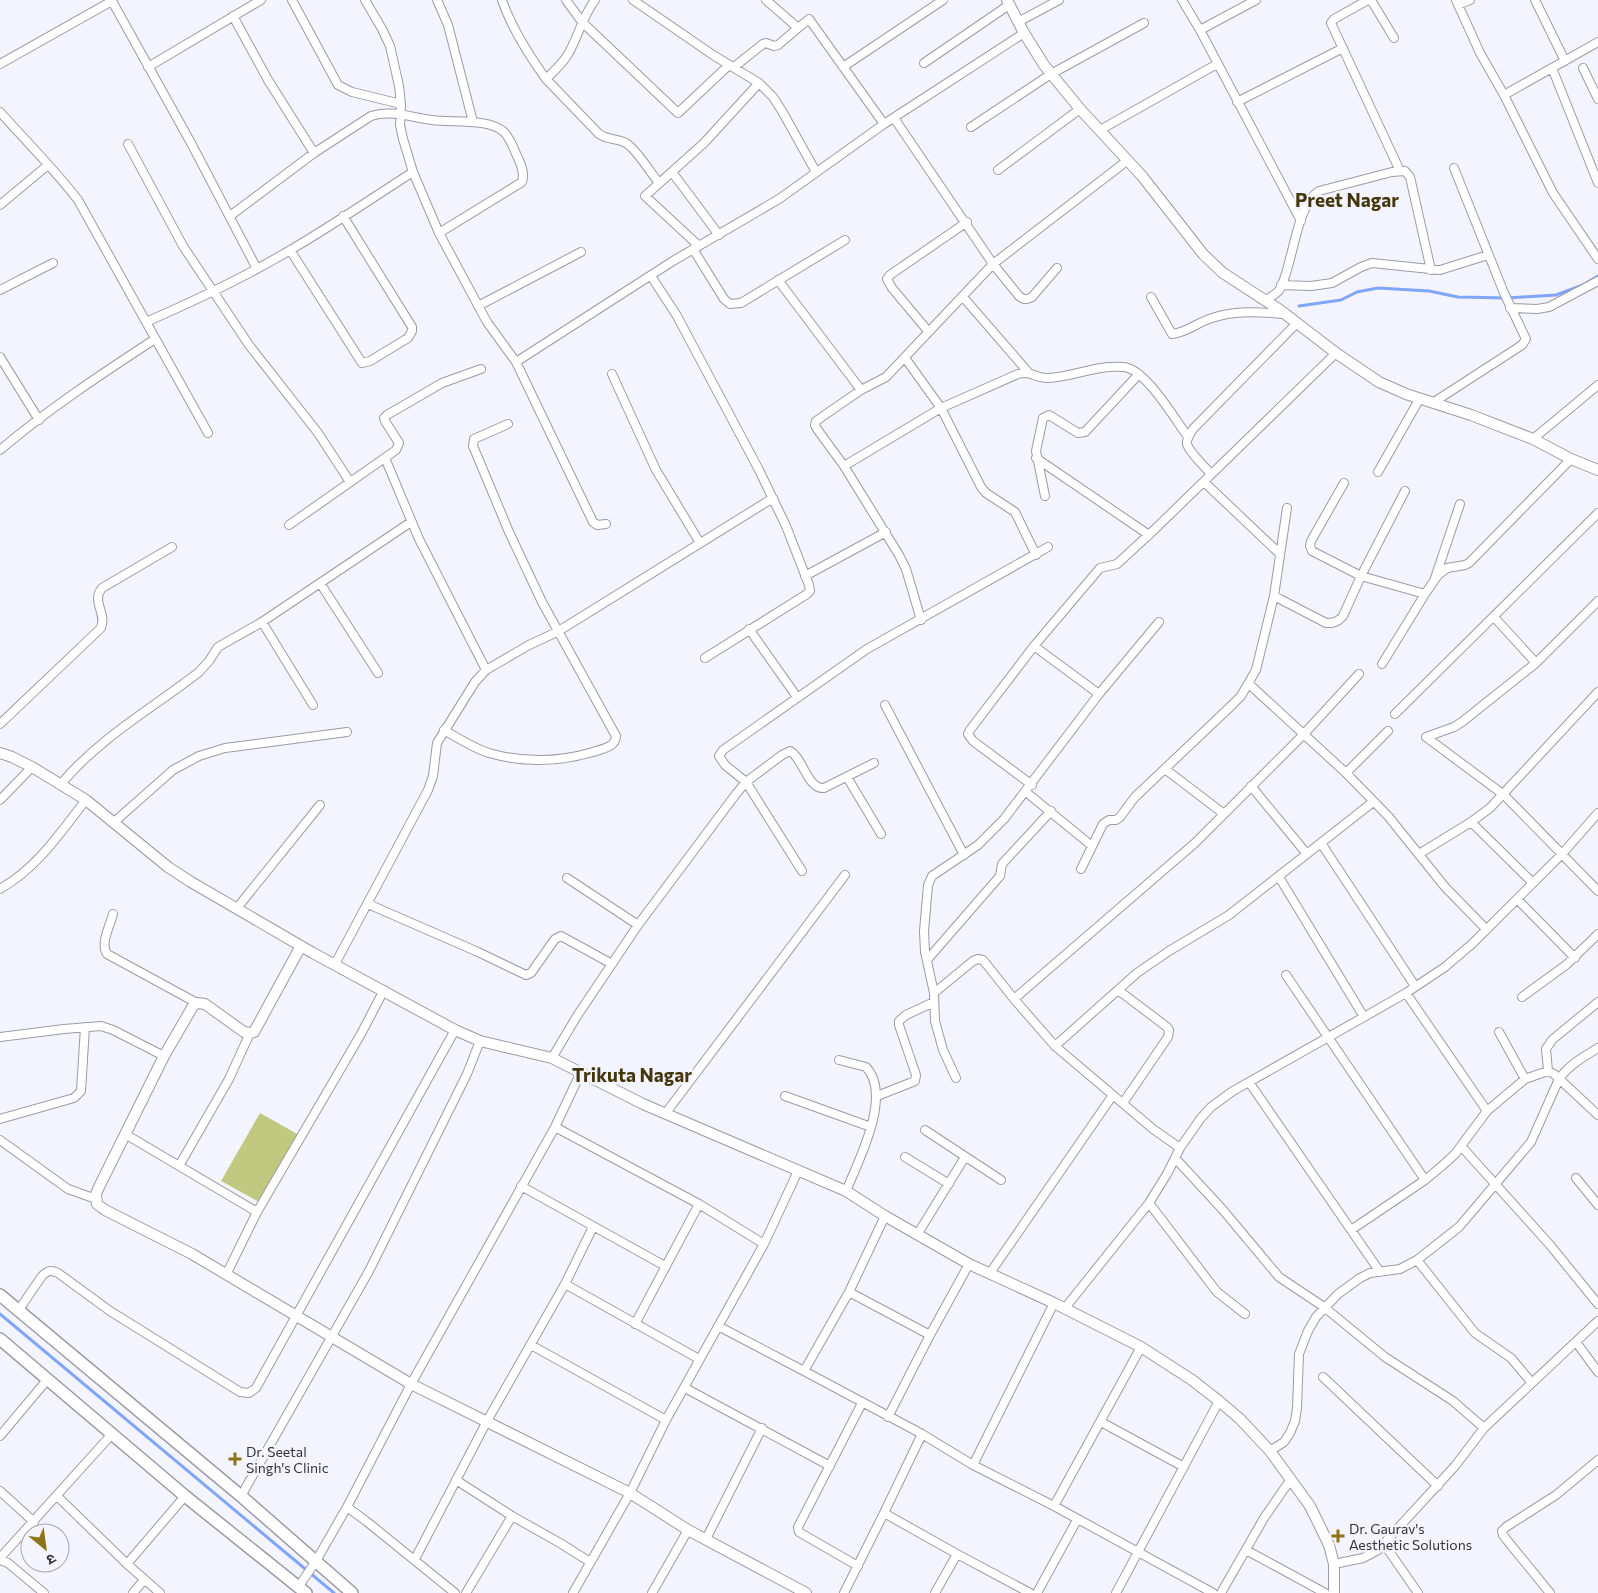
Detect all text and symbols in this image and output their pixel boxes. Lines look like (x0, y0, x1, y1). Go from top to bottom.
district label: Preet Nagar (1295, 188, 1399, 211)
district label: Trikuta Nagar (572, 1063, 692, 1086)
place label: Dr. Seetal Singh's Clinic (246, 1443, 329, 1476)
marker: Dr. Seetal Singh's Clinic (228, 1452, 242, 1466)
place label: Dr. Gaurav's Aesthetic Solutions (1349, 1520, 1472, 1553)
north arrow (20, 1523, 70, 1573)
marker: Dr. Gaurav's Aesthetic Solutions (1331, 1529, 1345, 1543)
text: उ (43, 1550, 59, 1570)

